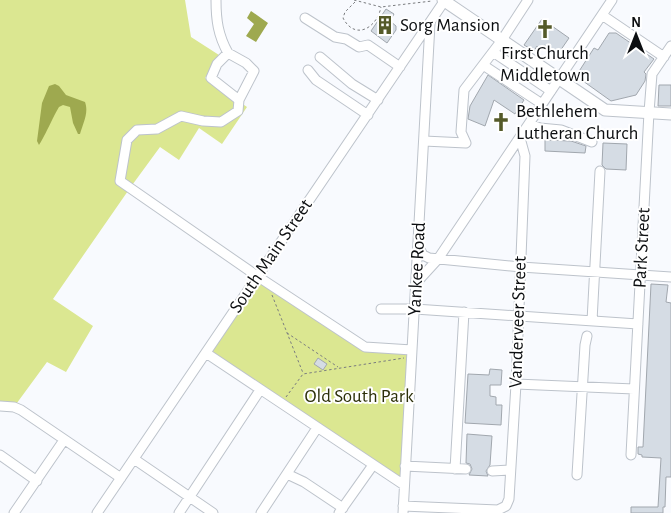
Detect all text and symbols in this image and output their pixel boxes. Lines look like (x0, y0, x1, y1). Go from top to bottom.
north arrow (611, 10, 661, 60)
building icon: Sorg Mansion (374, 14, 396, 36)
place label: Sorg Mansion (400, 16, 500, 35)
text: N (631, 16, 641, 30)
church icon: First Church Middletown (534, 18, 556, 40)
place label: First Church Middletown (500, 44, 590, 85)
place label: Bethlehem Lutheran Church (516, 102, 638, 143)
church icon: Bethlehem Lutheran Church (490, 111, 512, 133)
street label: South Main Street (226, 196, 316, 316)
street label: Park Street (630, 207, 654, 289)
street label: Yankee Road (405, 221, 429, 316)
street label: Vanderveer Street (506, 256, 530, 388)
park label: Old South Park (304, 387, 414, 406)

